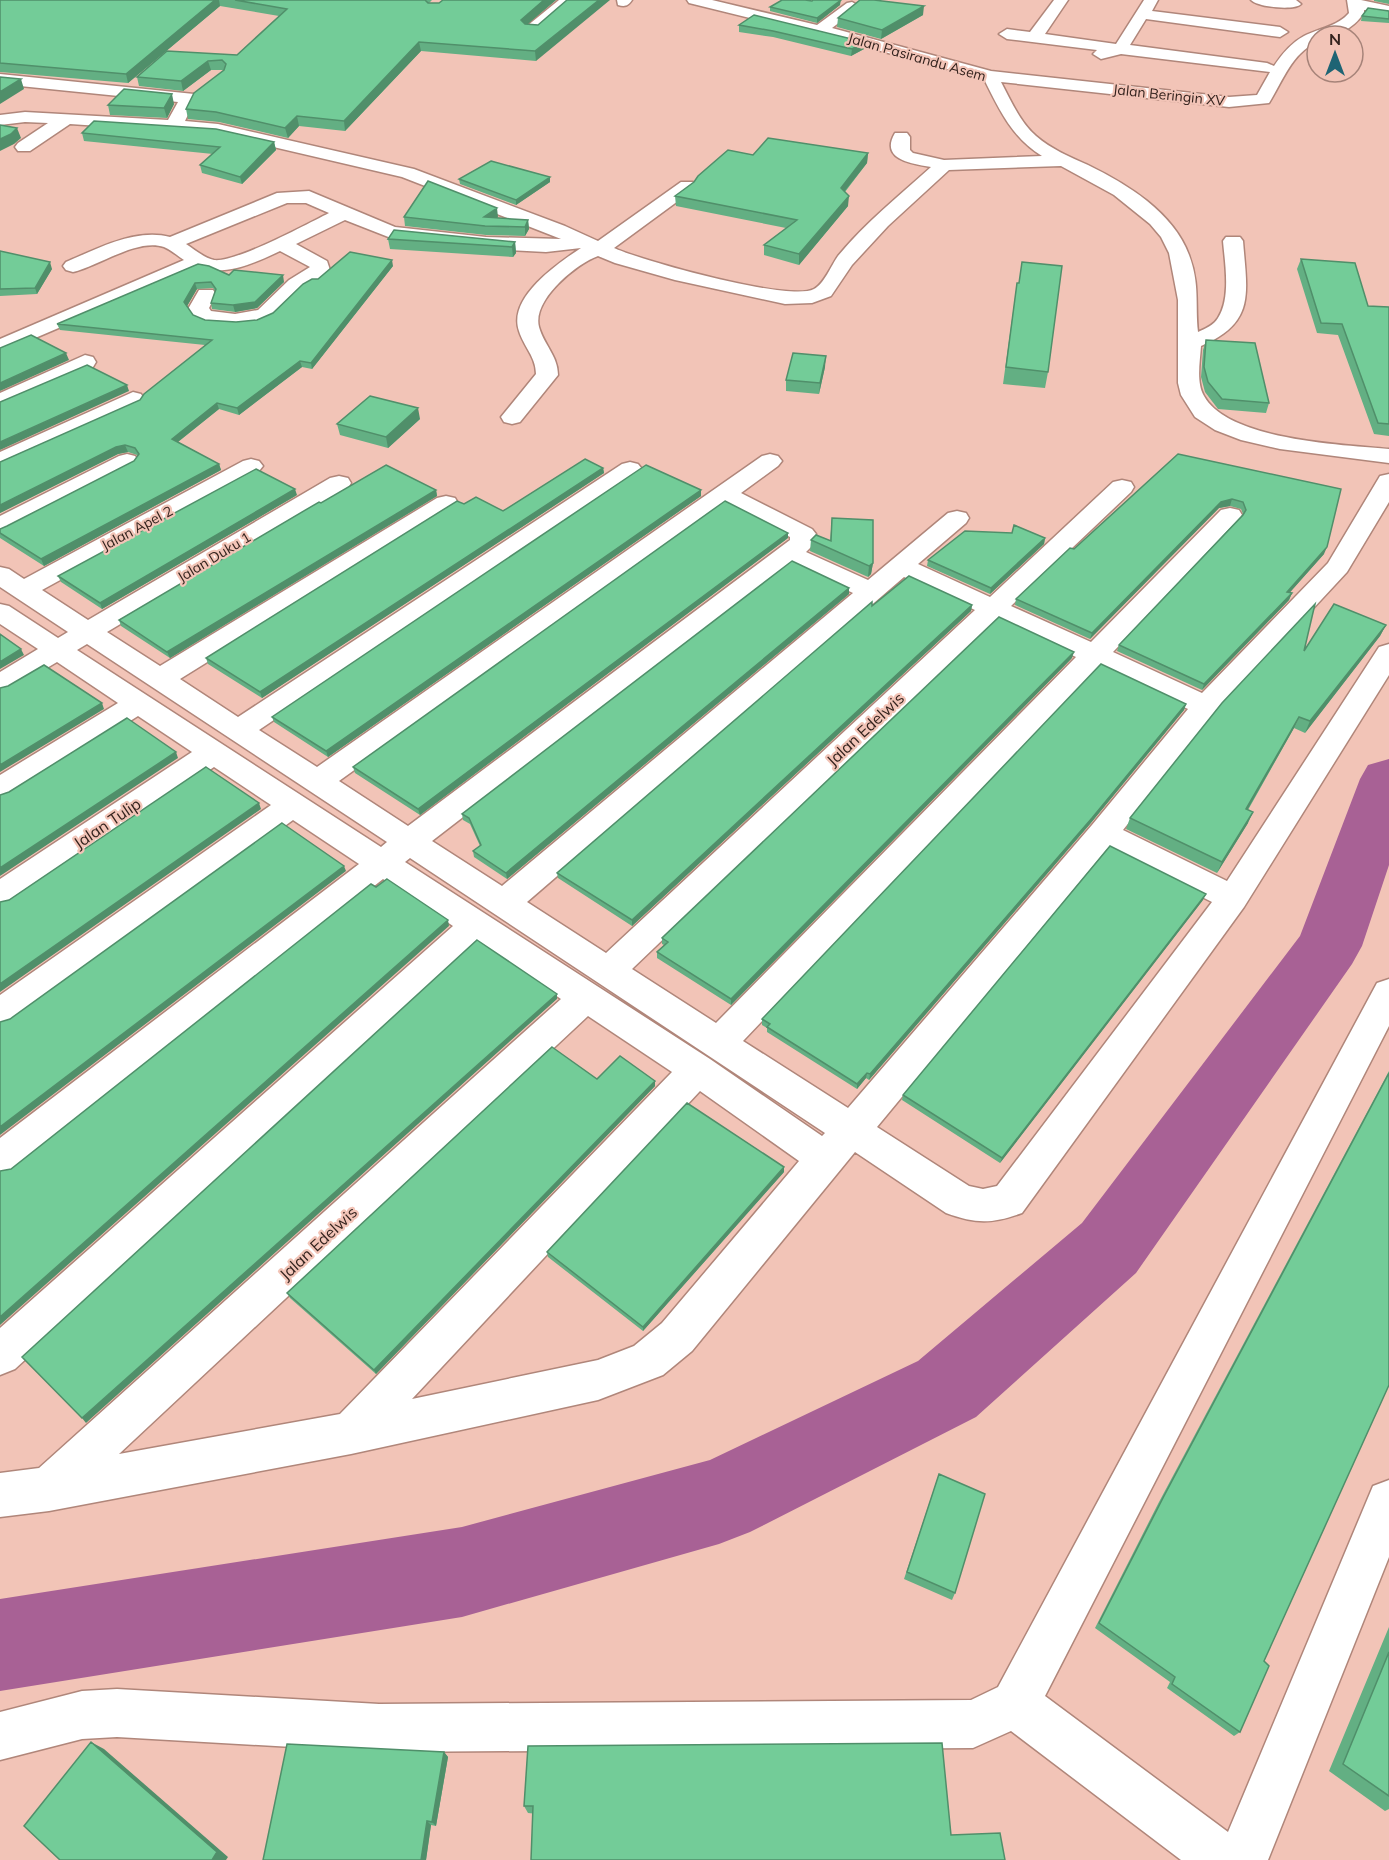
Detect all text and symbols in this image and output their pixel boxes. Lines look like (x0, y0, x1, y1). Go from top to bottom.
north arrow (1305, 24, 1365, 84)
street label: Jalan Pasirandu Asem (846, 29, 988, 85)
text: N (1329, 29, 1341, 49)
street label: Jalan Beringin XV (1112, 80, 1226, 110)
street label: Jalan Apel 2 (98, 502, 176, 554)
street label: Jalan Duku 1 (174, 528, 254, 586)
street label: Jalan Edelwis (822, 688, 908, 770)
street label: Jalan Tulip (70, 793, 144, 853)
street label: Jalan Edelwis (275, 1202, 361, 1284)

